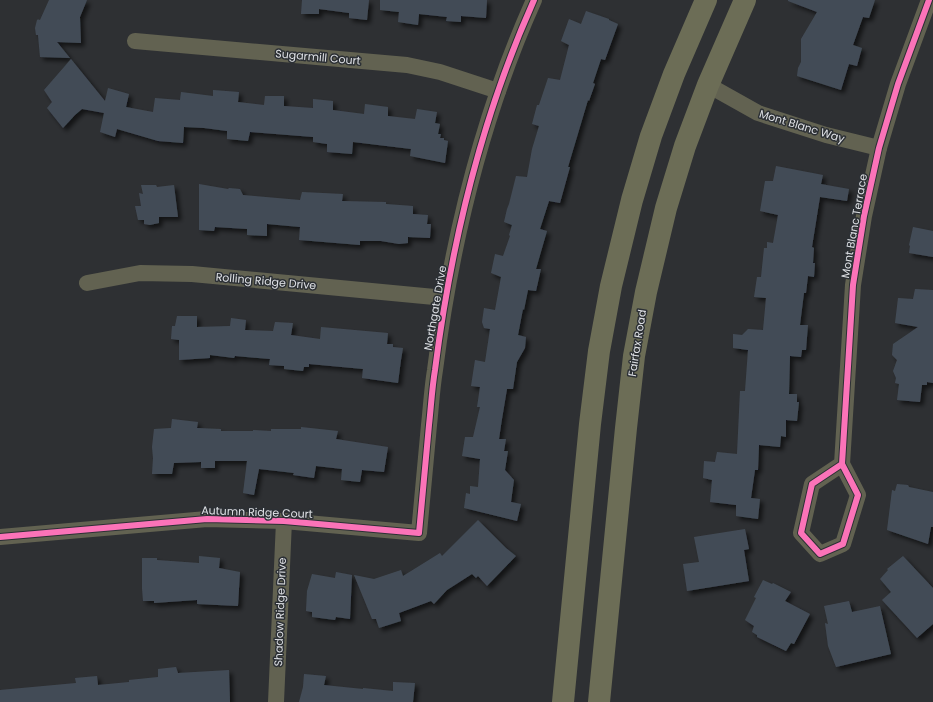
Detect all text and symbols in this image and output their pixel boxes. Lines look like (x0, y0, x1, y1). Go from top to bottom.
street label: Sugarmill Court (275, 45, 361, 69)
street label: Mont Blanc Way (757, 105, 847, 147)
street label: Mont Blanc Terrace (837, 172, 871, 280)
street label: Northgate Drive (420, 264, 450, 352)
street label: Rolling Ridge Drive (215, 269, 317, 293)
street label: Fairfax Road (624, 308, 650, 378)
street label: Autumn Ridge Court (201, 502, 313, 522)
street label: Shadow Ridge Drive (270, 557, 290, 667)

